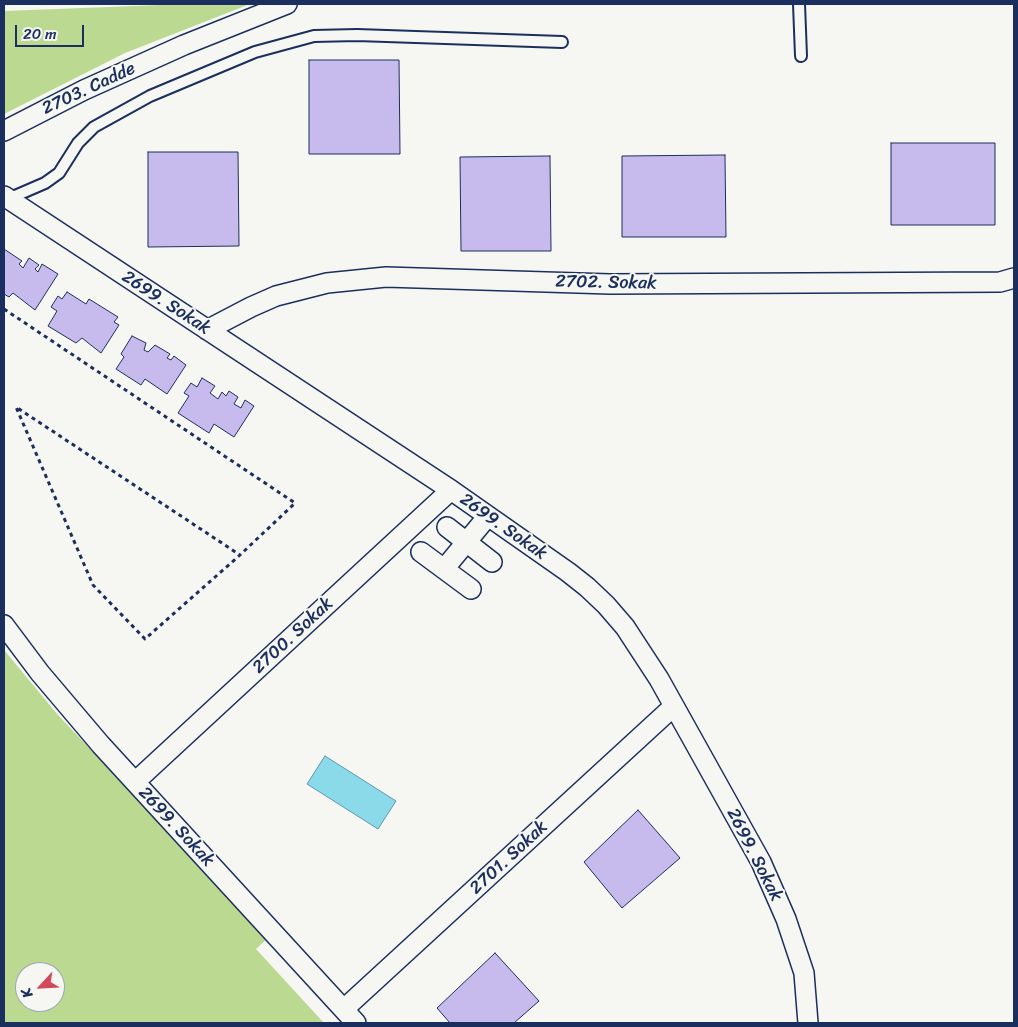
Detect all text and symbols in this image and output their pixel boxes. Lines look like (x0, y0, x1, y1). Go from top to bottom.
scale bar (18, 15, 86, 47)
text: 20 m (23, 21, 57, 47)
street label: 2703. Cadde (39, 58, 139, 120)
street label: 2699. Sokak (118, 266, 214, 340)
street label: 2702. Sokak (555, 271, 657, 295)
street label: 2699. Sokak (455, 489, 551, 565)
street label: 2700. Sokak (248, 593, 338, 679)
street label: 2699. Sokak (134, 783, 218, 871)
street label: 2699. Sokak (721, 805, 787, 905)
street label: 2701. Sokak (466, 817, 552, 899)
north arrow (15, 962, 65, 1012)
text: K (14, 984, 40, 1002)

